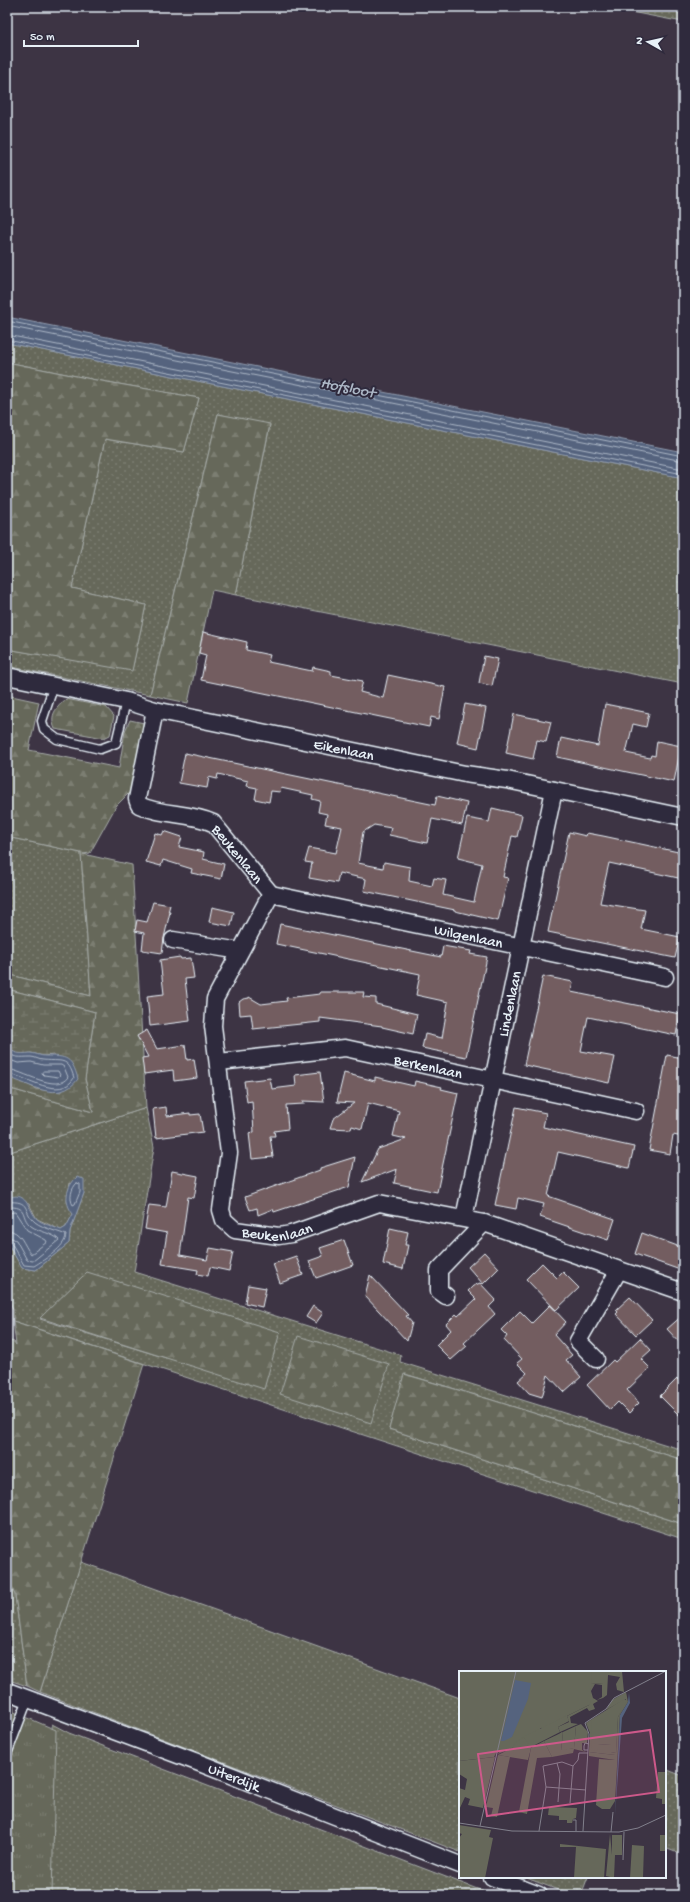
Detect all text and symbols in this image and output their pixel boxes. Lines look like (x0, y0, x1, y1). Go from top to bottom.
scale bar (24, 22, 138, 48)
north arrow (628, 22, 668, 62)
text: 50 m (30, 31, 55, 45)
text: N (634, 36, 647, 45)
water label: Hofsloot (319, 375, 379, 404)
street label: Eikenlaan (312, 736, 375, 766)
street label: Beukenlaan (206, 821, 266, 888)
street label: Wilgenlaan (432, 922, 504, 954)
street label: Lindenlaan (495, 970, 527, 1039)
street label: Berkenlaan (391, 1052, 464, 1084)
street label: Beukenlaan (240, 1220, 315, 1247)
inset map (459, 1671, 666, 1878)
street label: Uiterdijk (205, 1760, 263, 1797)

